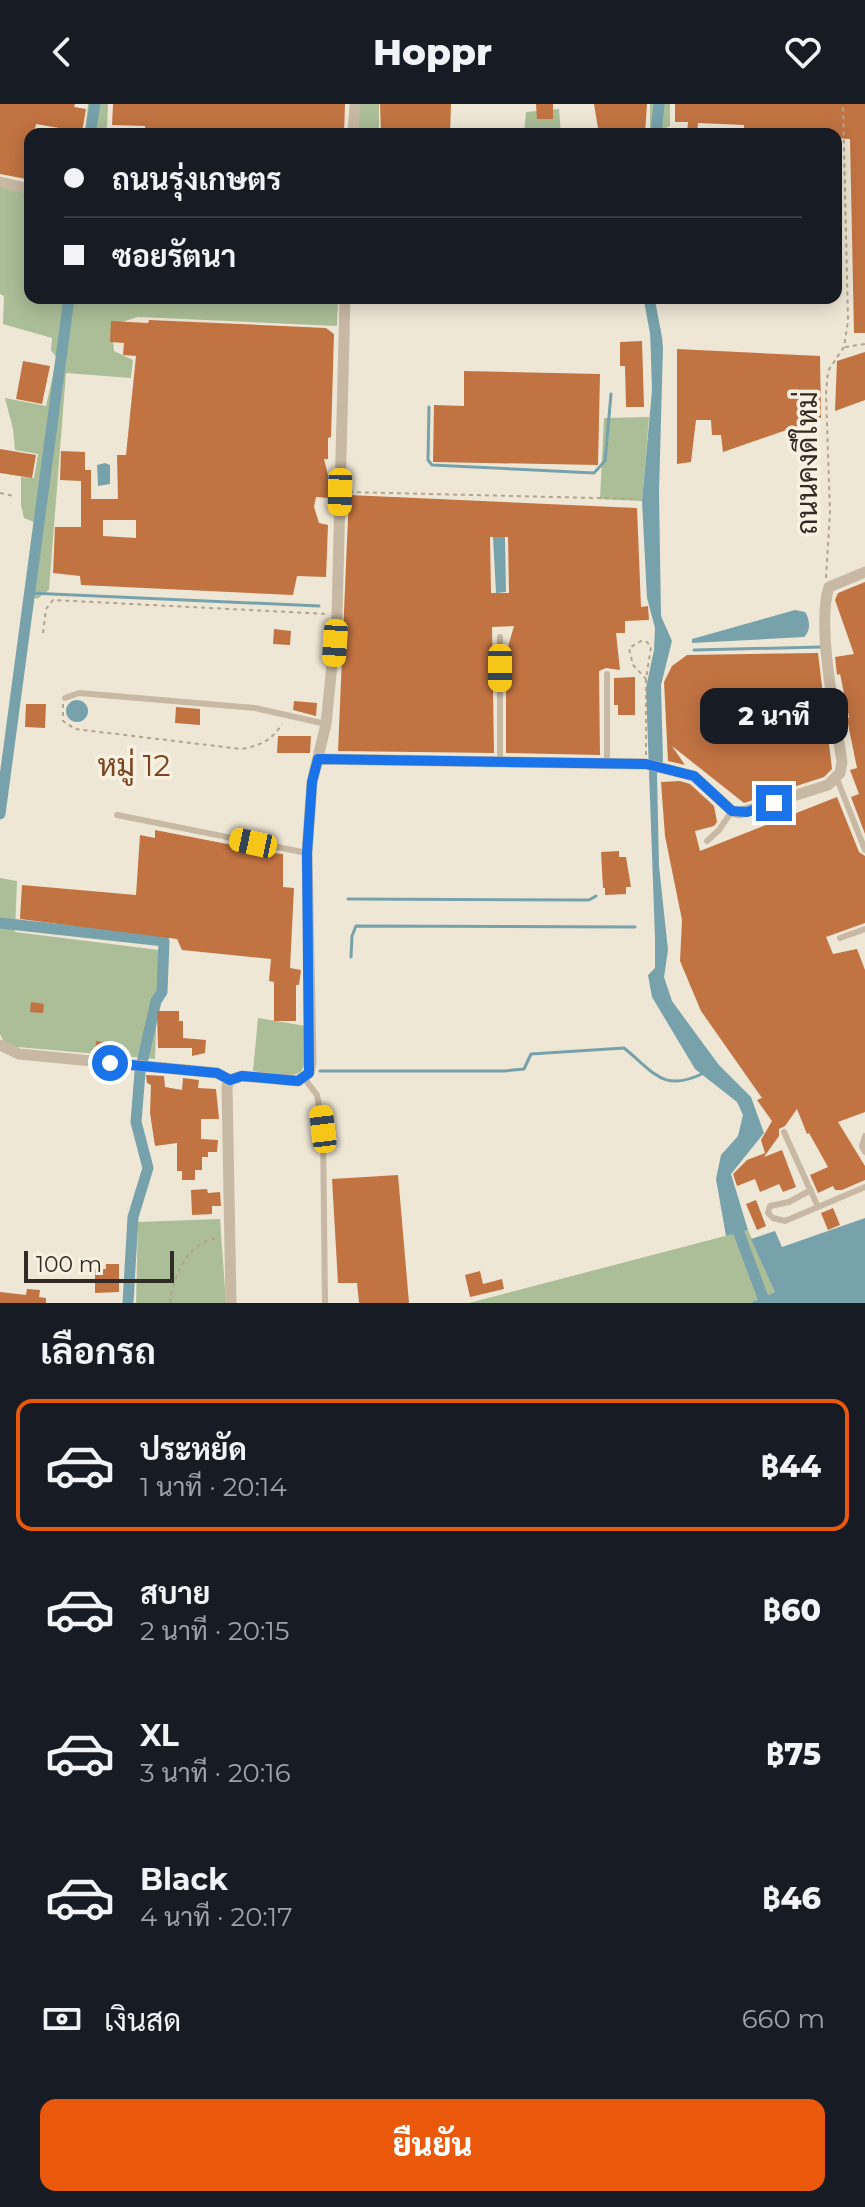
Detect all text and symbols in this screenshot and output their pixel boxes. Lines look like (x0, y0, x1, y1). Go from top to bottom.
icon: back (40, 30, 84, 74)
text: Hoppr (373, 30, 492, 74)
icon: heart (781, 30, 825, 74)
text: ถนนรุ่งเกษตร (112, 161, 281, 198)
text: ซอยรัตนา (112, 238, 236, 275)
street label: ถนนคงดีใหม่ (788, 391, 824, 535)
car (328, 468, 352, 516)
car (321, 618, 349, 668)
car (488, 644, 512, 692)
callout: 2 นาที (700, 687, 848, 743)
text: 2 นาที (738, 700, 810, 732)
district label: หมู่ 12 (97, 747, 171, 786)
route end (756, 785, 792, 821)
car (227, 826, 279, 860)
route start (92, 1045, 128, 1081)
car (308, 1104, 338, 1154)
scale bar (24, 1247, 174, 1283)
text: 100 m (36, 1251, 102, 1278)
text: เลือกรถ (40, 1329, 156, 1373)
icon: car (44, 1429, 116, 1501)
text: ประหยัด (140, 1431, 247, 1468)
text: ฿44 (761, 1448, 821, 1485)
text: 1 นาที · 20:14 (140, 1471, 287, 1503)
icon: car (44, 1573, 116, 1645)
text: สบาย (140, 1575, 210, 1612)
text: ฿60 (763, 1592, 821, 1629)
text: 2 นาที · 20:15 (140, 1615, 290, 1647)
icon: car (44, 1717, 116, 1789)
text: XL (140, 1717, 179, 1754)
text: ฿75 (766, 1736, 821, 1773)
text: 3 นาที · 20:16 (140, 1757, 291, 1789)
icon: car (44, 1861, 116, 1933)
text: Black (140, 1861, 228, 1898)
text: ฿46 (762, 1880, 821, 1917)
text: 4 นาที · 20:17 (140, 1901, 293, 1933)
icon: cash (40, 1997, 84, 2041)
text: เงินสด (104, 2002, 181, 2039)
text: 660 m (742, 2003, 825, 2035)
button: ยืนยัน (40, 2099, 825, 2191)

